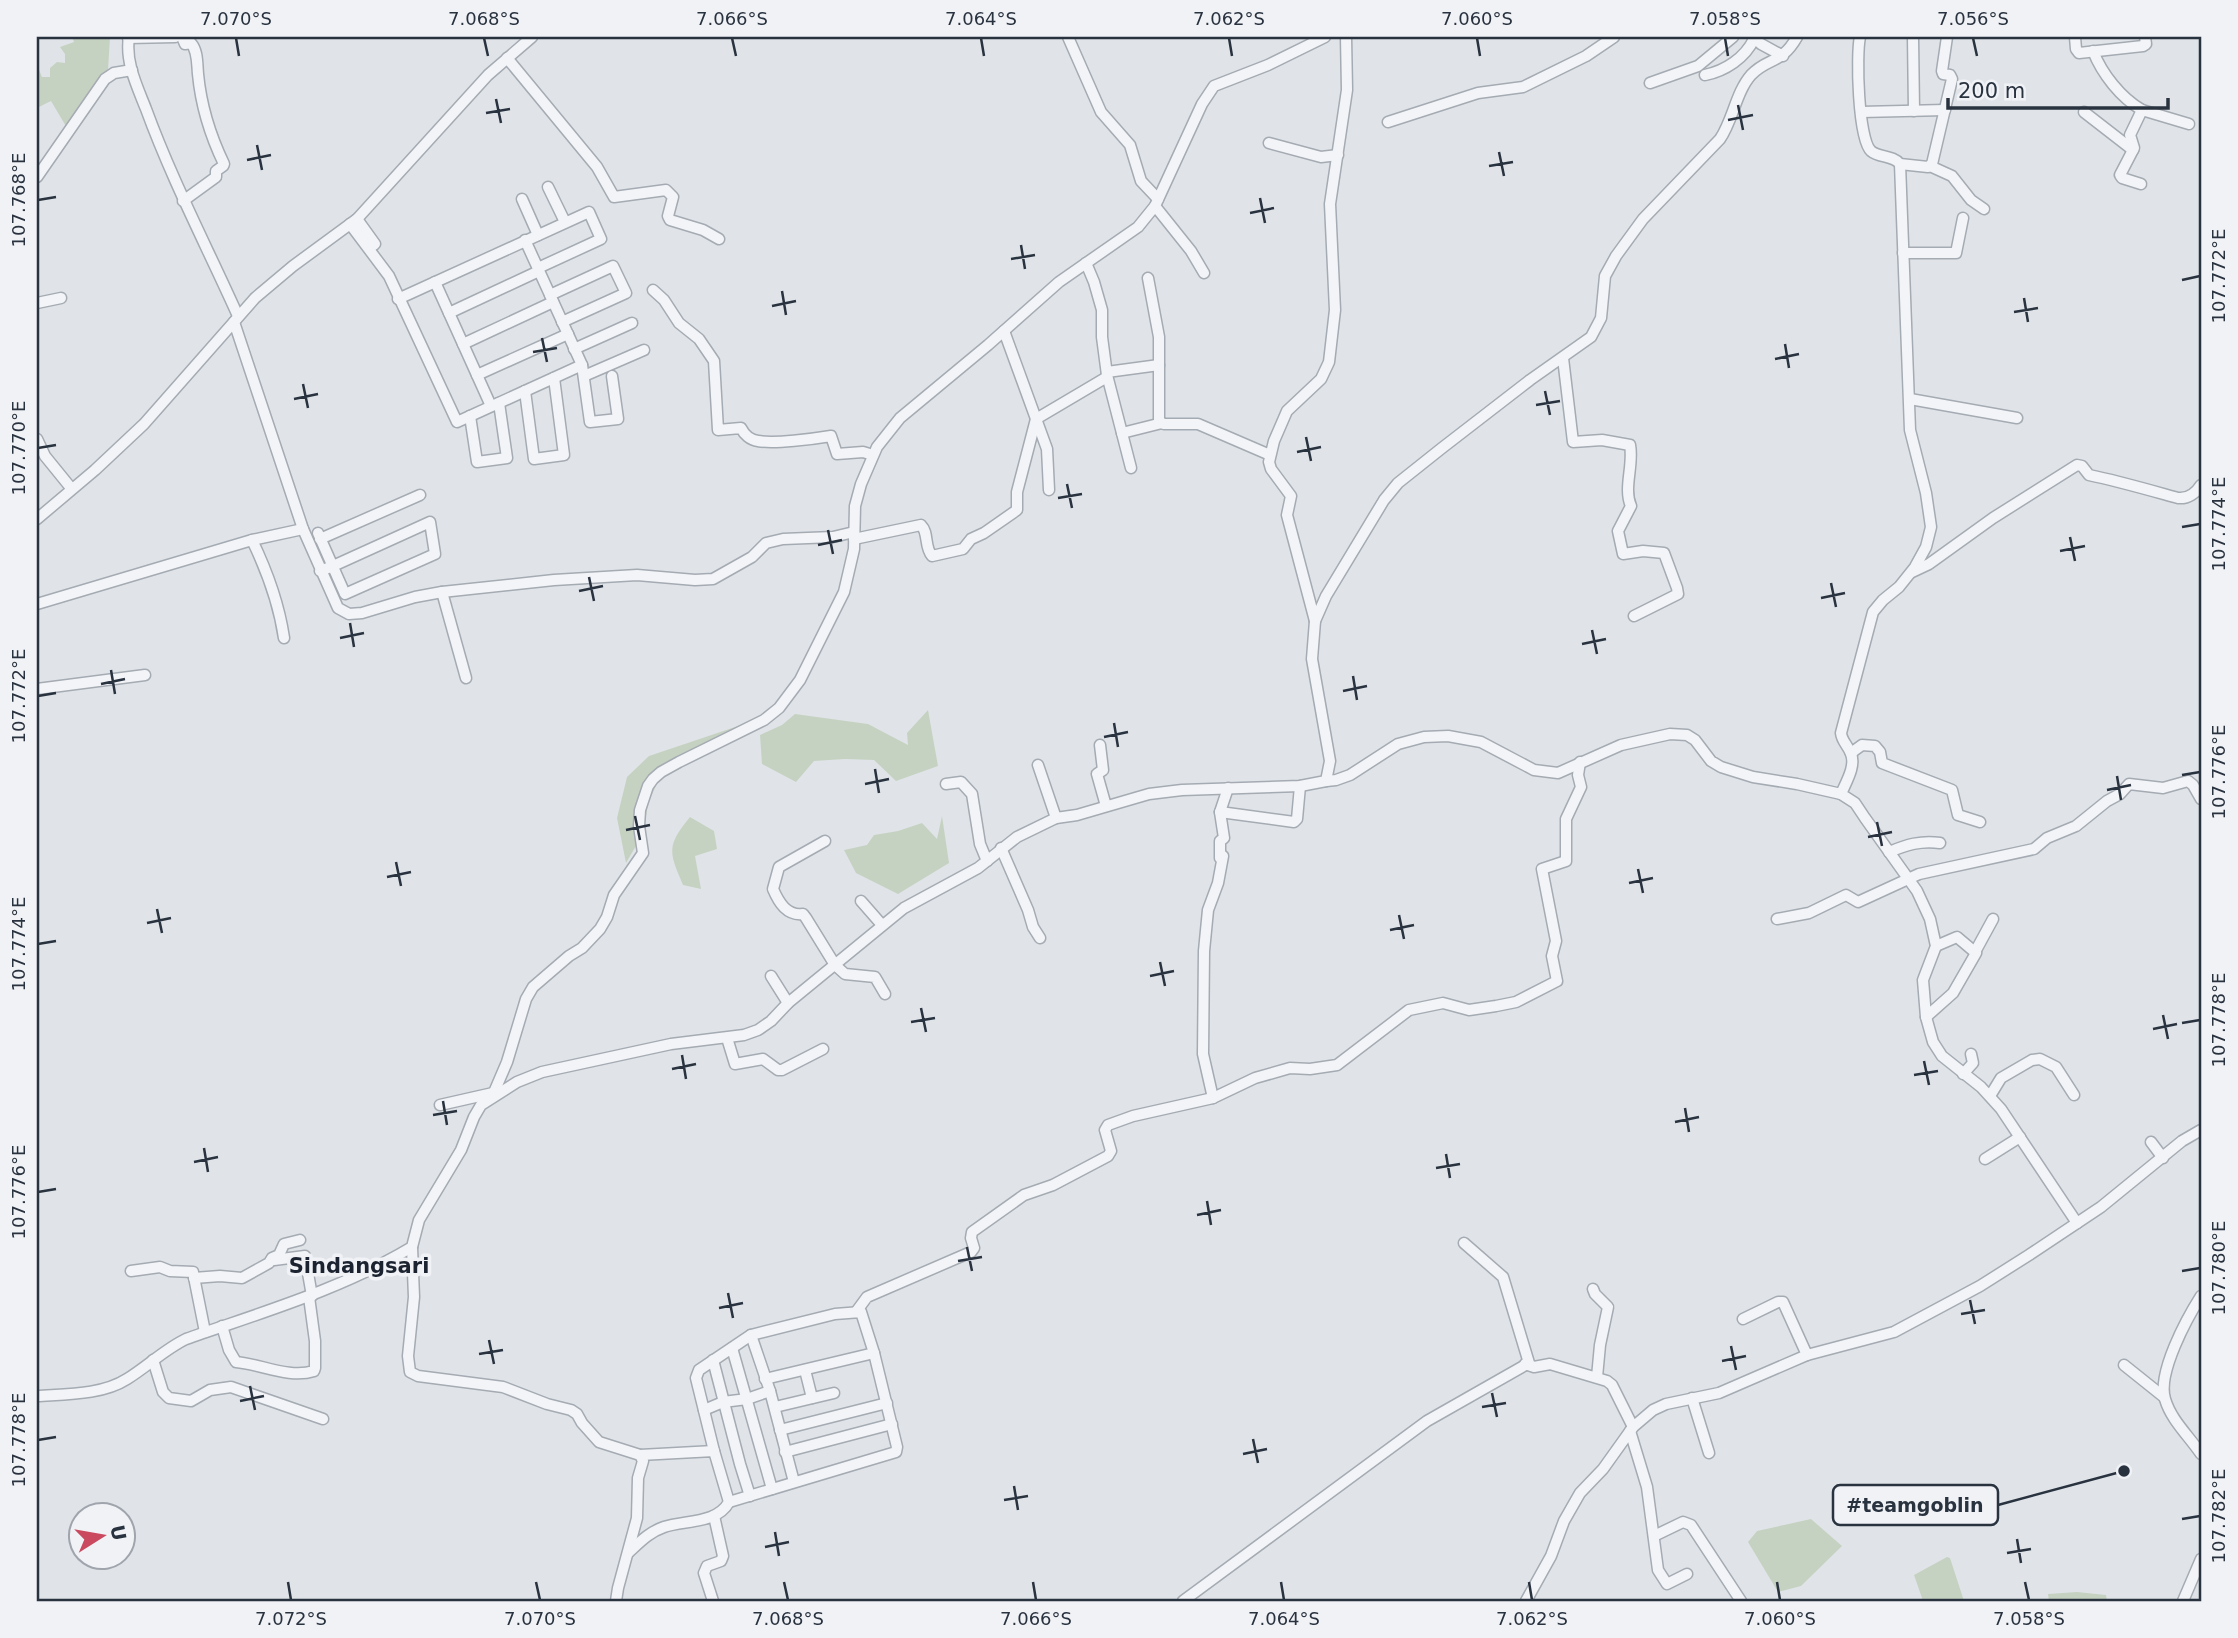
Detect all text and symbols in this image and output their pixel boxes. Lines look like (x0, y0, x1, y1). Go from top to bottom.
text: 7.070°S (200, 8, 272, 29)
text: 7.068°S (448, 8, 520, 29)
text: 7.066°S (696, 8, 768, 29)
text: 7.064°S (945, 8, 1017, 29)
text: 7.062°S (1193, 8, 1265, 29)
text: 7.060°S (1441, 8, 1513, 29)
text: 7.058°S (1689, 8, 1761, 29)
text: 7.056°S (1937, 8, 2009, 29)
scale bar (1948, 66, 2168, 110)
text: 200 m (1958, 79, 2025, 103)
text: 107.768°E (8, 153, 29, 247)
text: 107.772°E (2208, 229, 2229, 323)
text: 107.770°E (8, 401, 29, 495)
text: 107.774°E (2208, 477, 2229, 571)
text: 107.772°E (8, 649, 29, 743)
text: 107.776°E (2208, 725, 2229, 819)
text: 107.774°E (8, 897, 29, 991)
text: 107.778°E (2208, 973, 2229, 1067)
text: 107.776°E (8, 1145, 29, 1239)
text: 107.780°E (2208, 1221, 2229, 1315)
district label: Sindangsari (289, 1254, 429, 1278)
text: 107.778°E (8, 1393, 29, 1487)
text: 107.782°E (2208, 1469, 2229, 1563)
callout: #teamgoblin (1833, 1485, 1998, 1525)
text: #teamgoblin (1846, 1494, 1984, 1516)
north arrow (66, 1502, 136, 1572)
text: U (106, 1523, 131, 1542)
text: 7.072°S (255, 1608, 327, 1629)
text: 7.070°S (504, 1608, 576, 1629)
text: 7.068°S (752, 1608, 824, 1629)
text: 7.066°S (1000, 1608, 1072, 1629)
text: 7.064°S (1248, 1608, 1320, 1629)
text: 7.062°S (1496, 1608, 1568, 1629)
text: 7.060°S (1744, 1608, 1816, 1629)
text: 7.058°S (1993, 1608, 2065, 1629)

